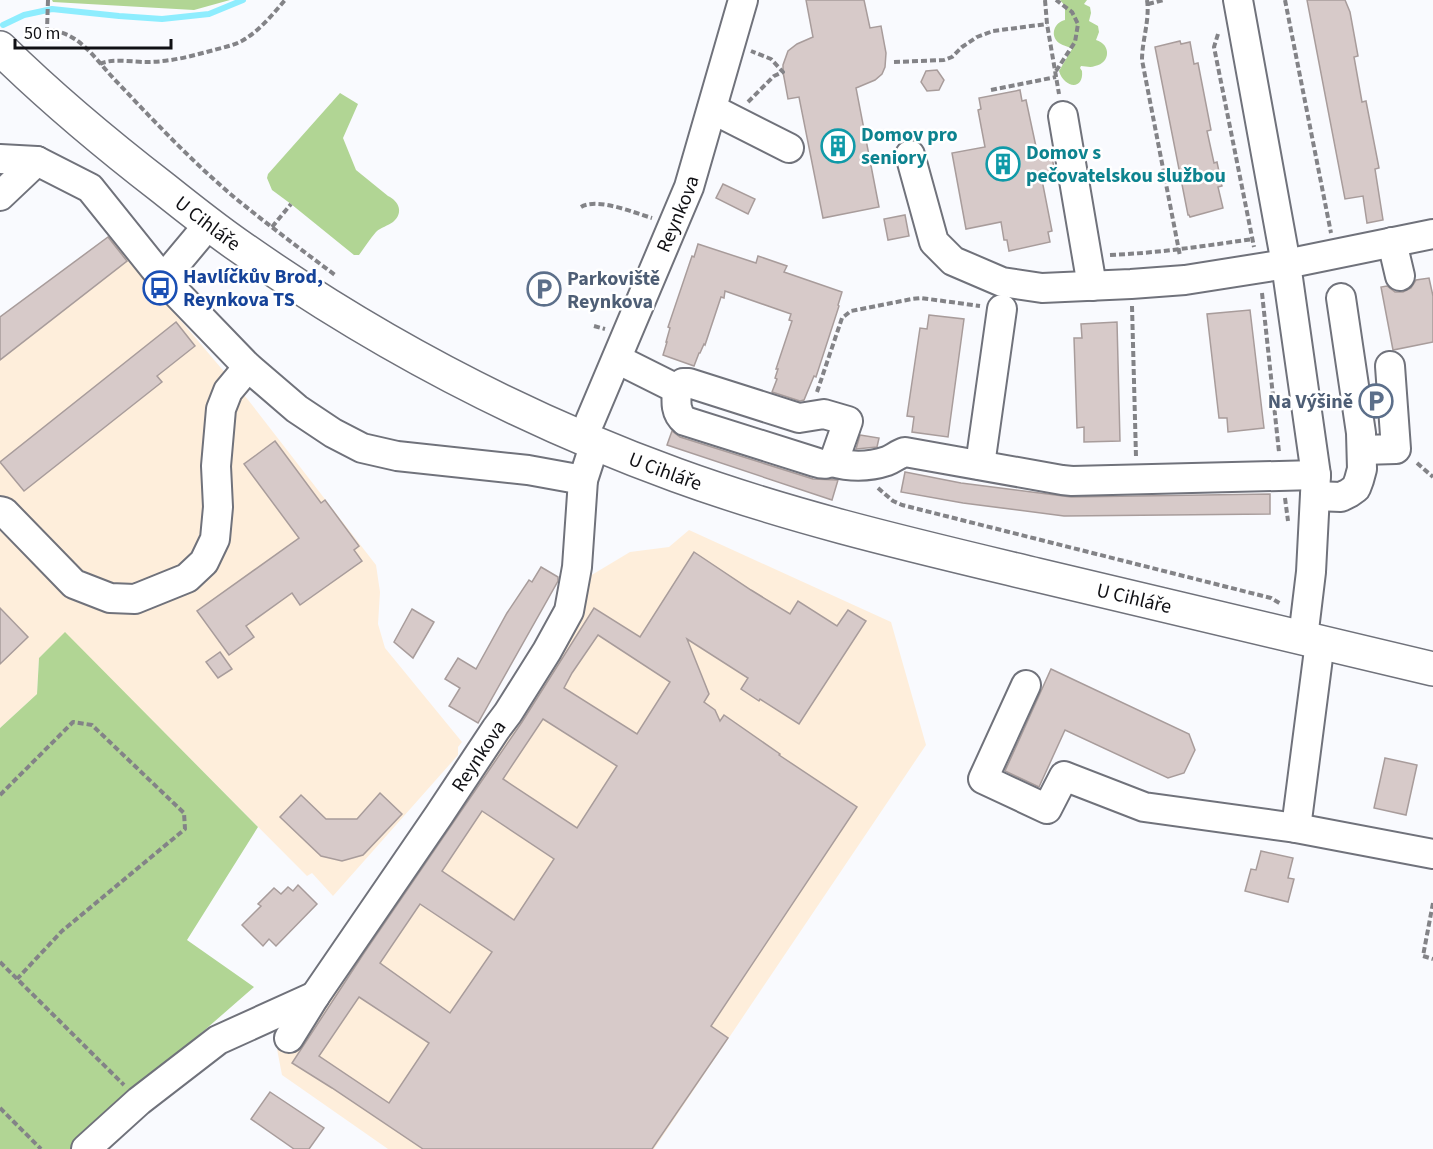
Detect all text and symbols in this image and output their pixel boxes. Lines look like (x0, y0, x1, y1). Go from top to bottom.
scale bar (15, 12, 171, 50)
text: 50 m (24, 21, 60, 46)
place label: Domov pro seniory (861, 121, 958, 172)
building icon: Domov pro seniory (820, 128, 856, 164)
place label: Domov s pečovatelskou službou (1026, 139, 1226, 190)
building icon: Domov s pečovatelskou službou (985, 146, 1021, 182)
street label: Reynkova (650, 172, 707, 257)
street label: U Cihláře (169, 190, 246, 258)
place label: Havlíčkův Brod, Reynkova TS (183, 263, 323, 314)
place label: Parkoviště Reynkova (567, 265, 660, 316)
bus stop icon: Havlíčkův Brod, Reynkova TS (142, 270, 178, 306)
parking icon: Parkoviště Reynkova (526, 271, 562, 307)
parking icon: Na Výšině (1358, 383, 1394, 419)
place label: Na Výšině (1268, 388, 1353, 416)
street label: U Cihláře (624, 445, 705, 498)
street label: U Cihláře (1094, 576, 1174, 621)
street label: Reynkova (445, 714, 513, 798)

